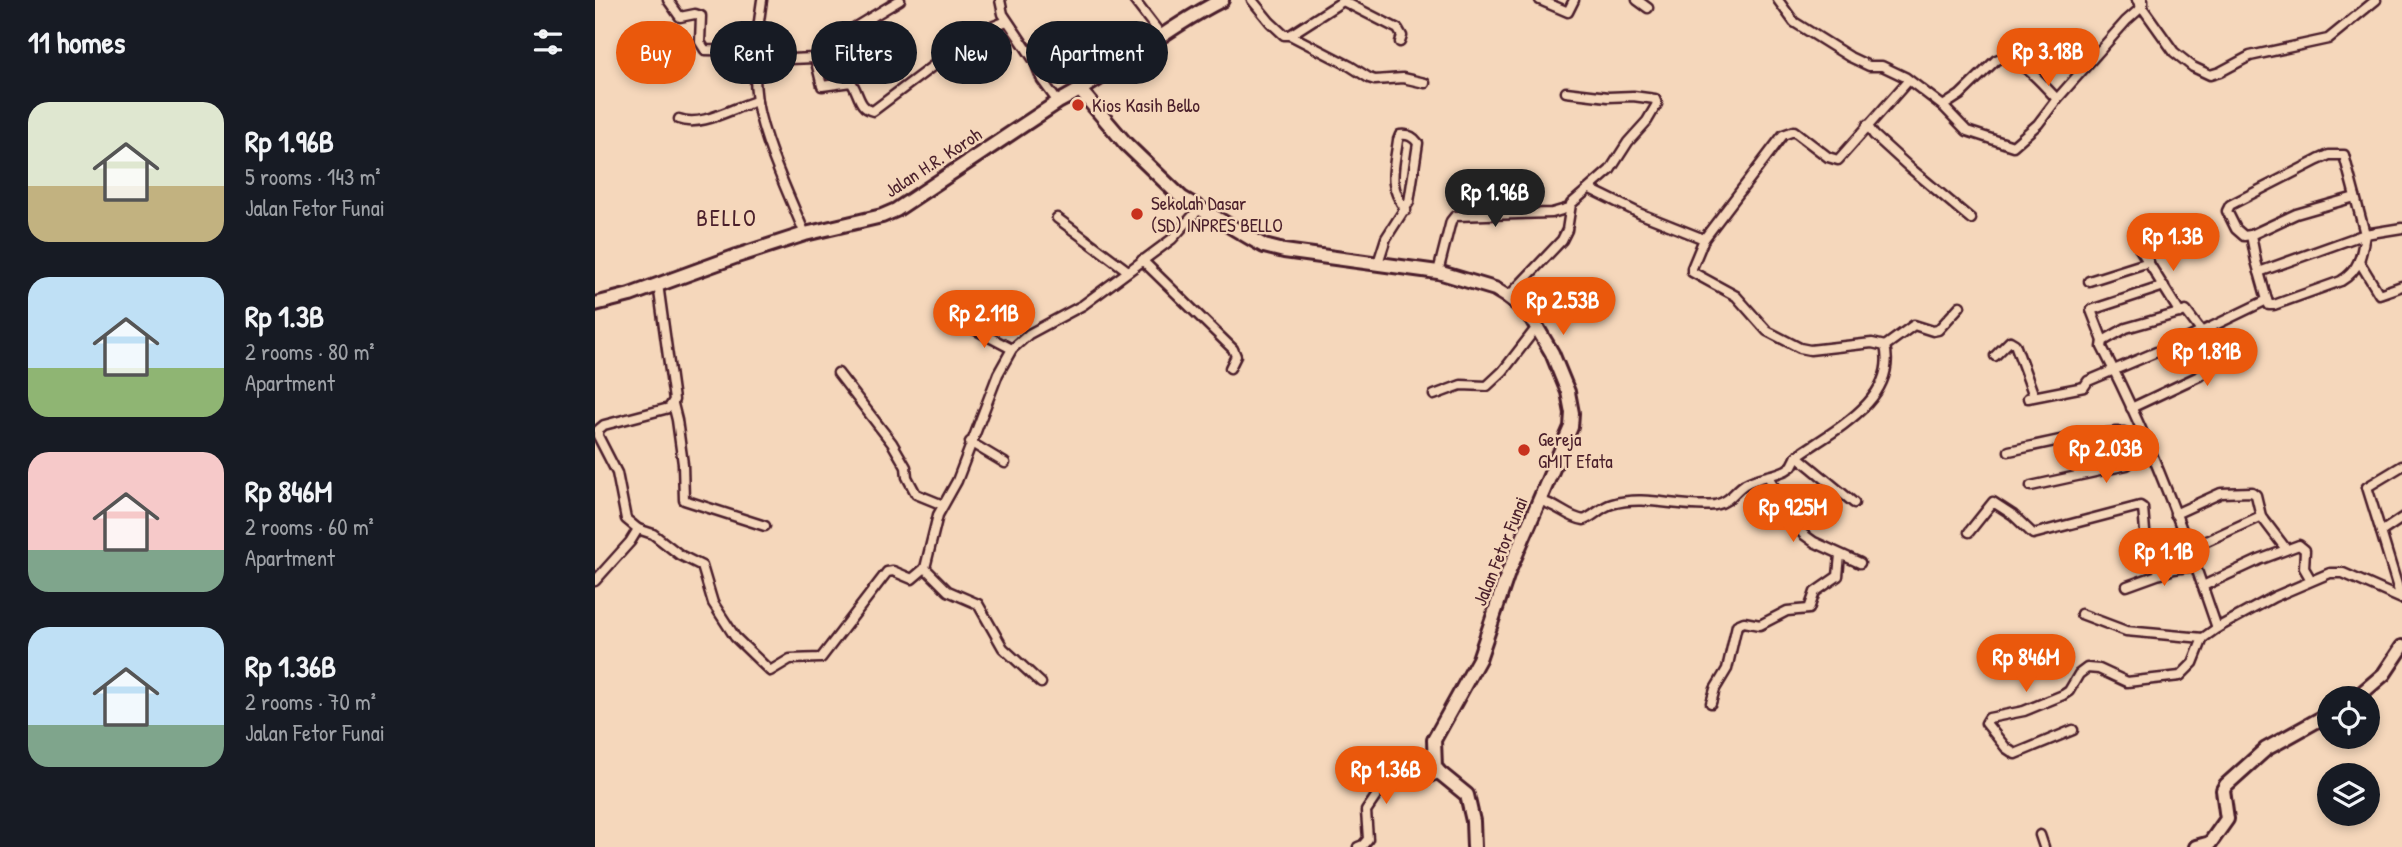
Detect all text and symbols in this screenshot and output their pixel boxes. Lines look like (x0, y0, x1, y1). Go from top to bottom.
chip: Buy (616, 21, 696, 84)
chip: Rent (710, 21, 797, 84)
chip: Filters (811, 21, 917, 84)
chip: New (931, 21, 1012, 84)
chip: Apartment (1026, 21, 1168, 84)
text: 11 homes (28, 22, 125, 62)
icon: filters (529, 23, 567, 61)
pin: Rp 3.18B (1976, 28, 2120, 88)
text: Rp 3.18B (2013, 35, 2083, 66)
place label: Kios Kasih Bello (1092, 92, 1200, 118)
marker: Kios Kasih Bello (1070, 97, 1086, 113)
text: Rp 1.96B (245, 121, 334, 161)
street label: Jalan H.R. Koroh (880, 121, 986, 203)
icon: home (84, 130, 168, 214)
text: 5 rooms · 143 m² (245, 161, 381, 192)
pin: Rp 1.96B (1423, 170, 1567, 229)
text: Rp 1.96B (1461, 176, 1529, 207)
place label: Sekolah Dasar (SD) INPRES BELLO (1151, 190, 1283, 238)
text: Jalan Fetor Funai (245, 192, 385, 223)
district label: BELLO (696, 202, 758, 233)
marker: Sekolah Dasar (SD) INPRES BELLO (1129, 206, 1145, 222)
pin: Rp 1.3B (2108, 214, 2238, 273)
text: Rp 1.3B (2143, 220, 2203, 251)
pin: Rp 2.53B (1491, 278, 1635, 337)
text: Rp 2.53B (1527, 284, 1599, 315)
pin: Rp 2.11B (912, 290, 1056, 350)
text: Rp 1.3B (245, 296, 324, 336)
text: Rp 2.11B (949, 297, 1019, 328)
icon: home (84, 305, 168, 389)
pin: Rp 1.81B (2135, 328, 2279, 388)
text: Rp 1.81B (2173, 335, 2241, 366)
text: 2 rooms · 80 m² (245, 336, 375, 367)
text: Apartment (245, 367, 335, 398)
place label: Gereja GMIT Efata (1538, 426, 1613, 474)
pin: Rp 2.03B (2034, 426, 2178, 485)
text: Rp 2.03B (2069, 432, 2143, 463)
marker: Gereja GMIT Efata (1516, 442, 1532, 458)
text: Rp 846M (245, 471, 332, 511)
icon: home (84, 480, 168, 564)
pin: Rp 925M (1728, 484, 1858, 544)
text: Rp 925M (1759, 491, 1827, 522)
street label: Jalan Fetor Funai (1466, 493, 1534, 609)
text: 2 rooms · 60 m² (245, 511, 374, 542)
pin: Rp 1.1B (2099, 528, 2229, 588)
text: Rp 1.1B (2135, 535, 2193, 566)
text: Apartment (245, 542, 335, 573)
pin: Rp 846M (1961, 634, 2091, 694)
text: Rp 846M (1992, 641, 2060, 672)
text: Rp 1.36B (245, 646, 336, 686)
icon: home (84, 655, 168, 739)
text: 2 rooms · 70 m² (245, 686, 376, 717)
map controls (2317, 686, 2380, 826)
button: locate (2317, 686, 2380, 749)
text: Jalan Fetor Funai (245, 717, 385, 748)
pin: Rp 1.36B (1314, 746, 1458, 806)
text: Rp 1.36B (1351, 753, 1421, 784)
button: layers (2317, 763, 2380, 826)

